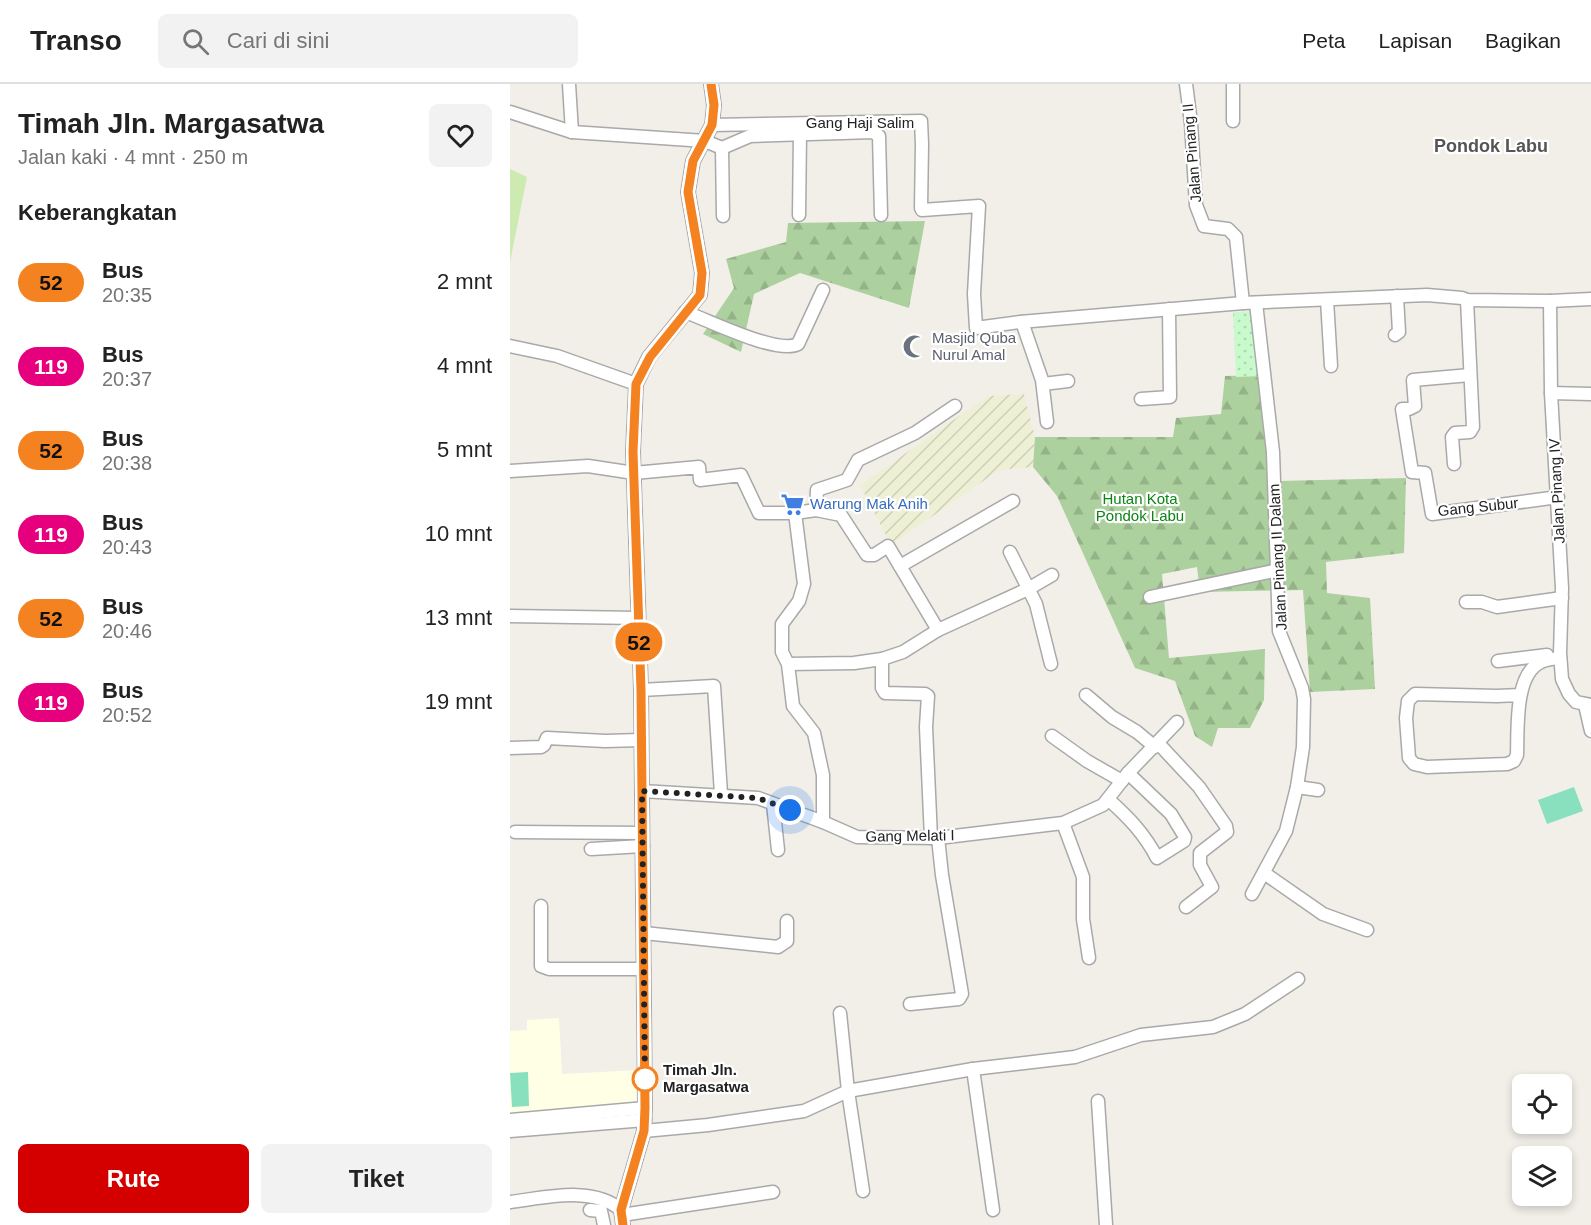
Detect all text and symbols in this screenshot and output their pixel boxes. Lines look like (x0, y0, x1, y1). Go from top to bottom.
search box (158, 14, 578, 68)
text: Transo (30, 25, 122, 56)
icon: search (179, 25, 212, 58)
text: Cari di sini (227, 28, 330, 53)
text: Peta (1302, 29, 1346, 52)
text: Lapisan (1379, 29, 1452, 52)
text: Bagikan (1485, 29, 1561, 52)
street label: Jalan Pinang II (1179, 103, 1204, 203)
button: heart (429, 104, 492, 167)
text: Timah Jln. Margasatwa (18, 108, 324, 139)
street label: Gang Haji Salim (806, 114, 914, 131)
district label: Pondok Labu (1434, 136, 1548, 156)
text: Jalan kaki · 4 mnt · 250 m (18, 146, 248, 168)
text: Keberangkatan (18, 200, 177, 225)
text: Bus (102, 258, 144, 283)
text: 2 mnt (437, 269, 492, 294)
text: 52 (39, 271, 63, 294)
text: 20:35 (102, 284, 152, 306)
place label: Masjid Quba Nurul Amal (932, 329, 1017, 363)
mosque icon: Masjid Quba Nurul Amal (901, 334, 927, 360)
text: Bus (102, 342, 144, 367)
text: 4 mnt (437, 353, 492, 378)
text: 119 (34, 355, 68, 378)
text: 20:37 (102, 368, 152, 390)
text: Bus (102, 426, 144, 451)
text: 5 mnt (437, 437, 492, 462)
street label: Jalan Pinang IV (1545, 438, 1568, 544)
text: 52 (39, 439, 63, 462)
text: 20:38 (102, 452, 152, 474)
street label: Jalan Pinang II Dalam (1265, 483, 1290, 631)
park label: Hutan Kota Pondok Labu (1096, 490, 1184, 524)
supermarket icon: Warung Mak Anih (779, 491, 805, 517)
street label: Gang Subur (1437, 494, 1519, 519)
place label: Warung Mak Anih (810, 495, 928, 512)
text: Bus (102, 510, 144, 535)
text: 10 mnt (425, 521, 492, 546)
text: 119 (34, 523, 68, 546)
text: 20:43 (102, 536, 152, 558)
text: Bus (102, 594, 144, 619)
text: 13 mnt (425, 605, 492, 630)
text: 52 (39, 607, 63, 630)
text: 20:46 (102, 620, 152, 642)
line badge: 52 (612, 622, 666, 662)
text: 52 (627, 631, 651, 654)
text: Bus (102, 678, 144, 703)
text: 19 mnt (425, 689, 492, 714)
text: 119 (34, 691, 68, 714)
text: 20:52 (102, 704, 152, 726)
your location (775, 795, 805, 825)
street label: Gang Melati I (865, 826, 955, 845)
place label: Timah Jln. Margasatwa (663, 1061, 750, 1095)
marker: Timah Jln. Margasatwa (632, 1066, 658, 1092)
map controls (1512, 1074, 1572, 1206)
button: locate (1512, 1074, 1572, 1134)
button: Rute (18, 1144, 249, 1213)
button: Tiket (261, 1144, 492, 1213)
button: layers (1512, 1146, 1572, 1206)

